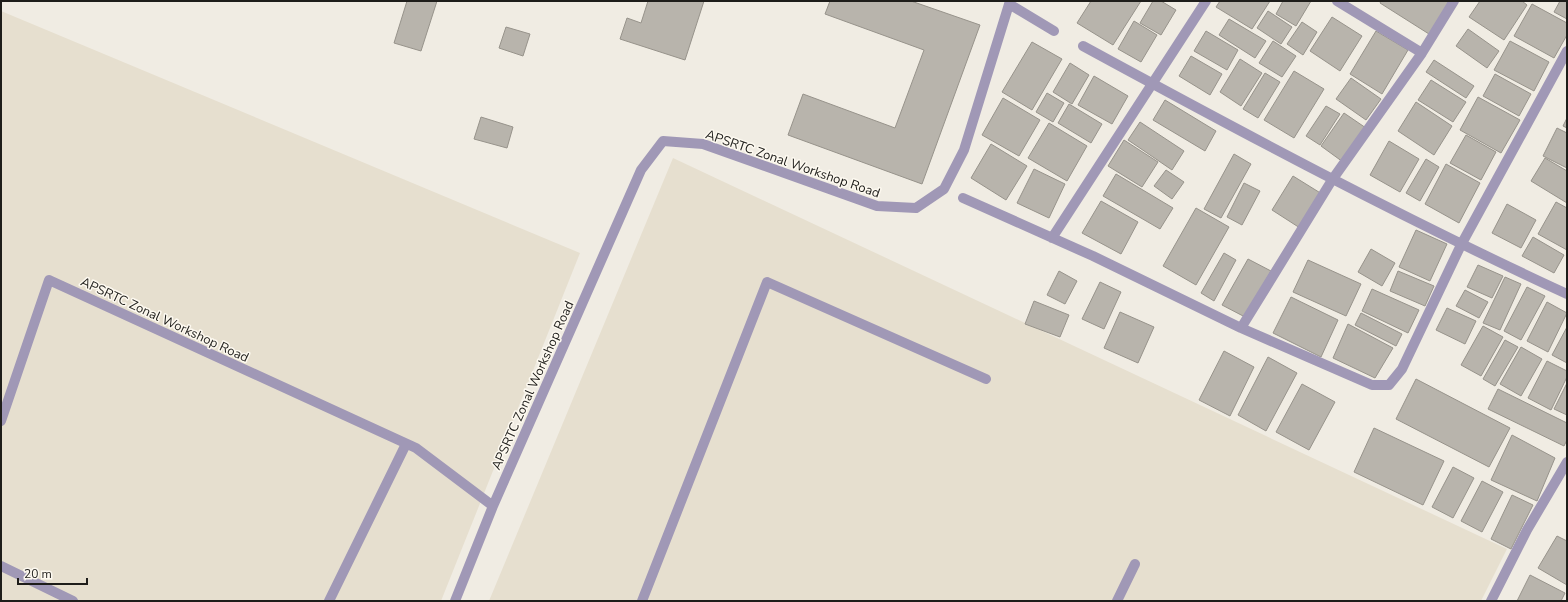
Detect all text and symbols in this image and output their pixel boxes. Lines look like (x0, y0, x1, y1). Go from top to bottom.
street label: APSRTC Zonal Workshop Road (703, 126, 882, 202)
street label: APSRTC Zonal Workshop Road (78, 273, 252, 367)
street label: APSRTC Zonal Workshop Road (487, 298, 578, 473)
scale bar (18, 560, 87, 586)
text: 20 m (24, 566, 52, 582)

